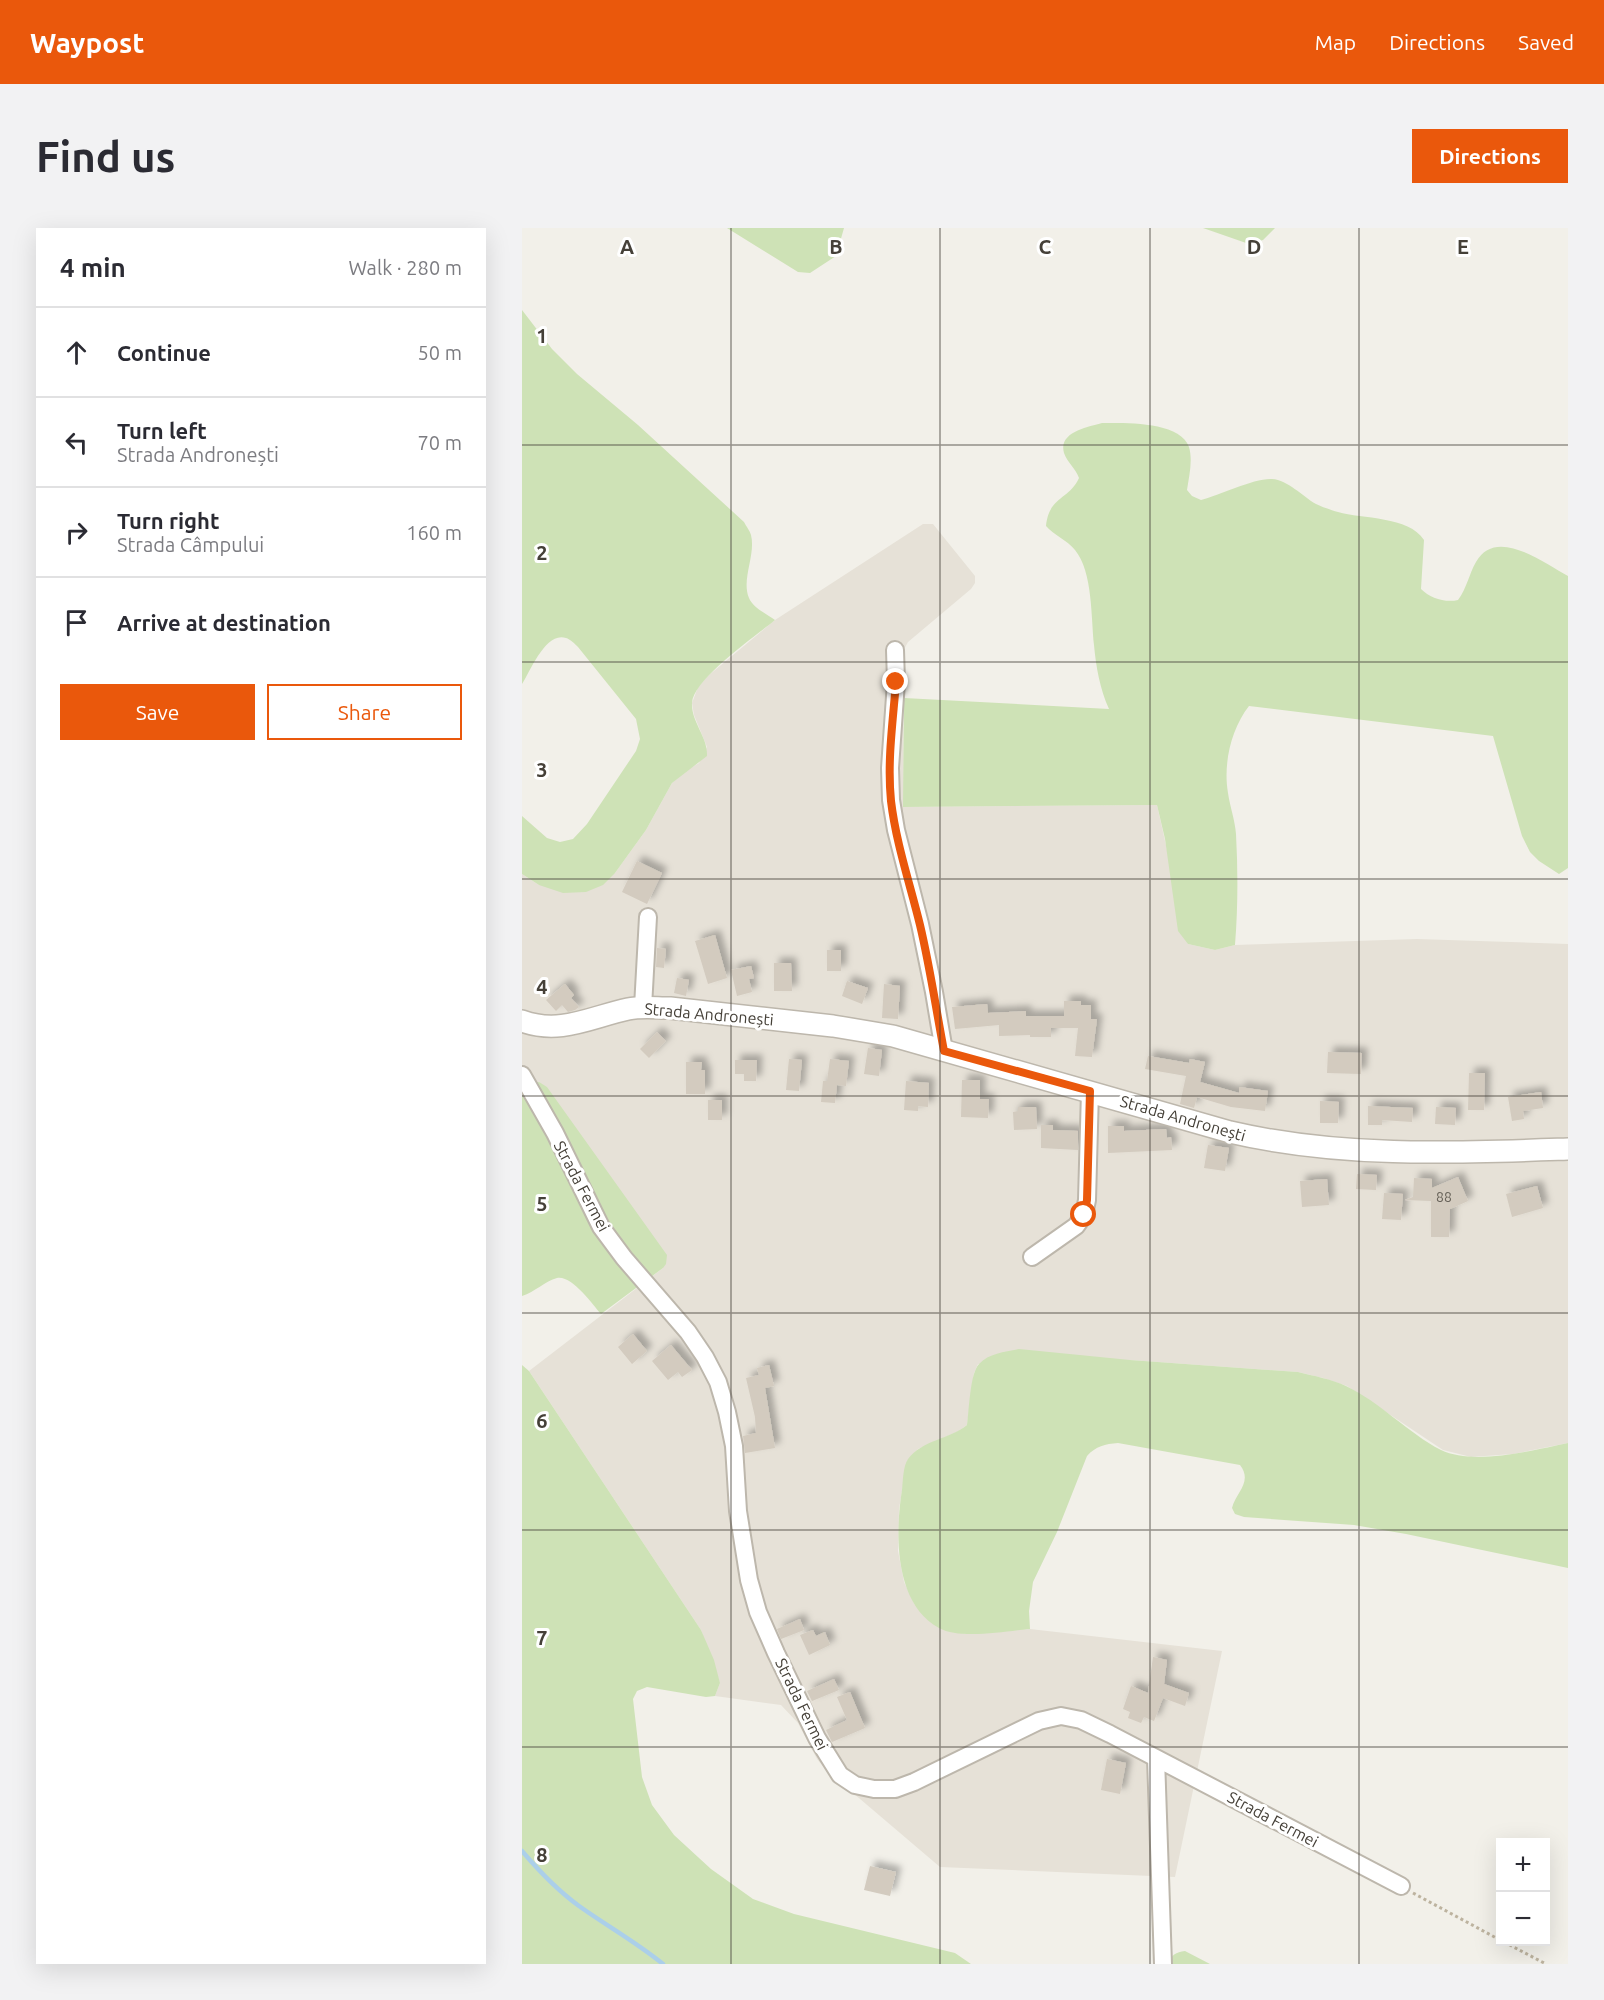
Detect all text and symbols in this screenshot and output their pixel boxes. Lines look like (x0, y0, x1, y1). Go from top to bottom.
text: Waypost (30, 27, 144, 58)
text: Map (1315, 30, 1356, 54)
text: Directions (1389, 30, 1485, 54)
text: Saved (1518, 30, 1574, 54)
button: Directions (1412, 129, 1568, 183)
text: Find us (36, 133, 175, 180)
text: A (620, 235, 634, 258)
text: B (829, 235, 843, 258)
text: C (1039, 235, 1052, 258)
text: D (1247, 235, 1261, 258)
text: E (1457, 235, 1469, 258)
text: 4 min (60, 253, 126, 282)
text: Walk · 280 m (349, 256, 462, 279)
text: 1 (536, 324, 548, 347)
icon: ahead (60, 336, 93, 369)
text: Continue (117, 340, 211, 365)
text: 50 m (418, 341, 462, 364)
text: Turn left (117, 418, 207, 443)
icon: left (60, 426, 93, 459)
text: 70 m (418, 431, 462, 454)
text: Strada Andronești (117, 443, 279, 466)
text: Turn right (117, 508, 219, 533)
icon: right (60, 516, 93, 549)
text: 160 m (406, 521, 462, 544)
text: Strada Câmpului (117, 533, 264, 556)
text: 2 (536, 541, 548, 564)
icon: arrive (60, 606, 93, 639)
text: Arrive at destination (117, 610, 331, 635)
route end (882, 668, 908, 694)
button: Save (60, 684, 255, 740)
button: Share (267, 684, 462, 740)
text: 3 (536, 758, 548, 781)
text: 4 (536, 975, 548, 998)
street label: Strada Andronești (644, 999, 774, 1029)
street label: Strada Andronești (1118, 1091, 1248, 1145)
street label: Strada Fermei (551, 1138, 613, 1234)
house number: 88 (1436, 1189, 1452, 1205)
text: 5 (536, 1192, 548, 1215)
route start (1070, 1201, 1096, 1227)
text: 6 (536, 1409, 548, 1432)
text: 7 (536, 1626, 548, 1649)
street label: Strada Fermei (772, 1655, 832, 1753)
street label: Strada Fermei (1225, 1788, 1321, 1850)
map controls (1496, 1838, 1550, 1946)
button: + (1496, 1838, 1550, 1892)
text: 8 (536, 1843, 548, 1866)
button: − (1496, 1892, 1550, 1946)

